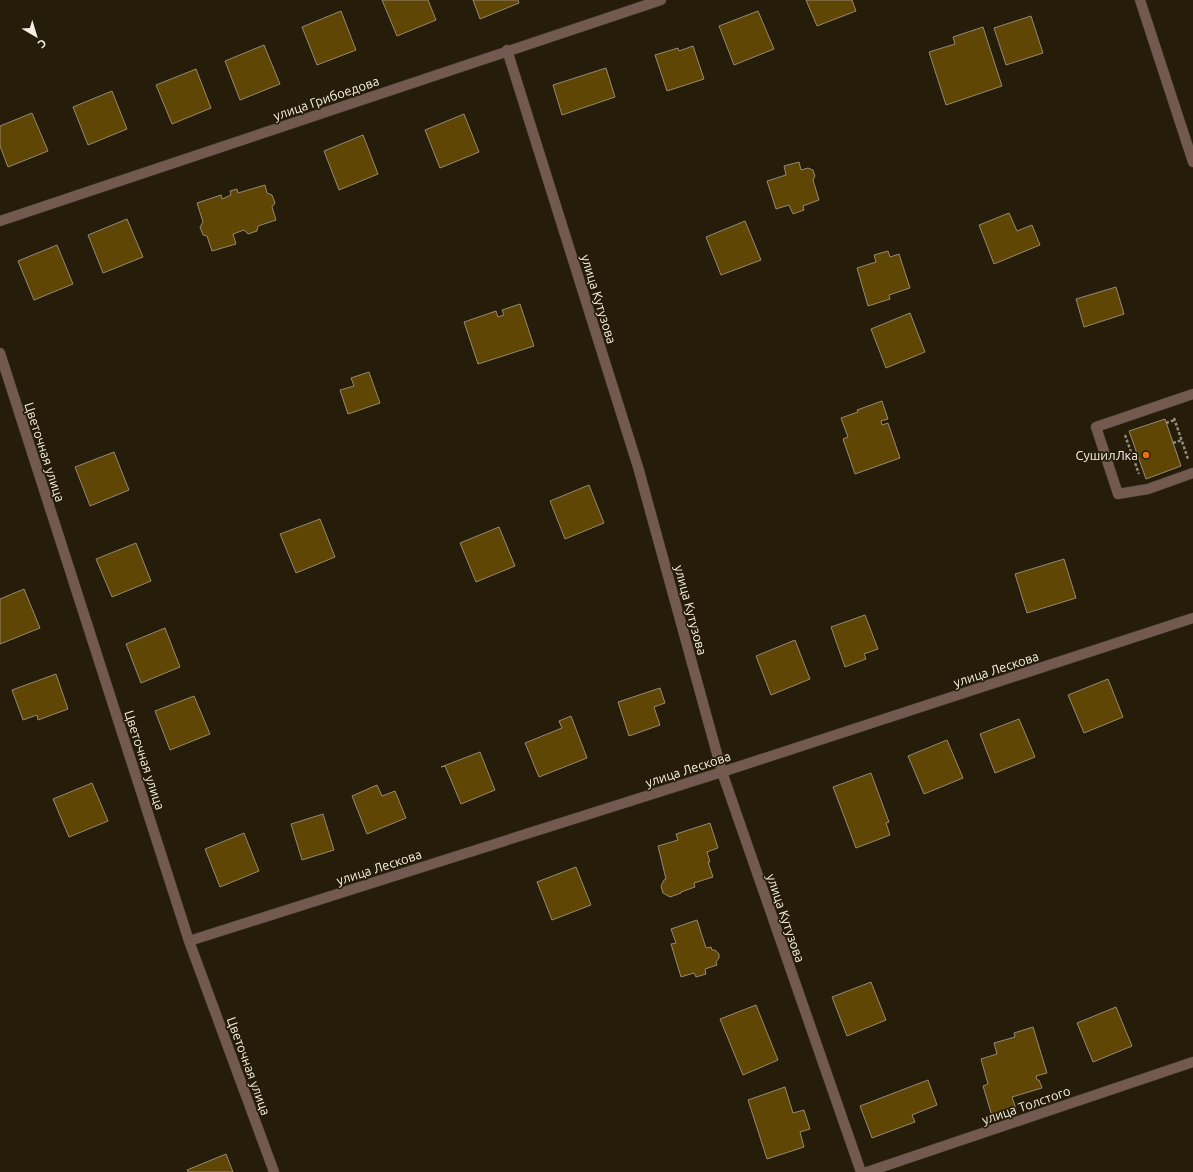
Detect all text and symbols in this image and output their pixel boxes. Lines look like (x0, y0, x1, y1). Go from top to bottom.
north arrow (16, 16, 56, 56)
text: С (36, 37, 49, 51)
street label: улица Грибоедова (271, 73, 381, 123)
street label: улица Кутузова (579, 253, 619, 345)
street label: Цветочная улица (22, 401, 68, 503)
place label: СушилЛка (1076, 448, 1138, 462)
marker: СушилЛка (1141, 450, 1151, 460)
street label: улица Кутузова (672, 563, 710, 657)
street label: улица Лескова (952, 649, 1040, 689)
street label: Цветочная улица (122, 709, 168, 811)
street label: улица Лескова (644, 749, 732, 789)
street label: улица Лескова (335, 847, 423, 887)
street label: улица Кутузова (764, 872, 808, 964)
street label: Цветочная улица (225, 1015, 273, 1117)
street label: улица Толстого (980, 1083, 1072, 1127)

